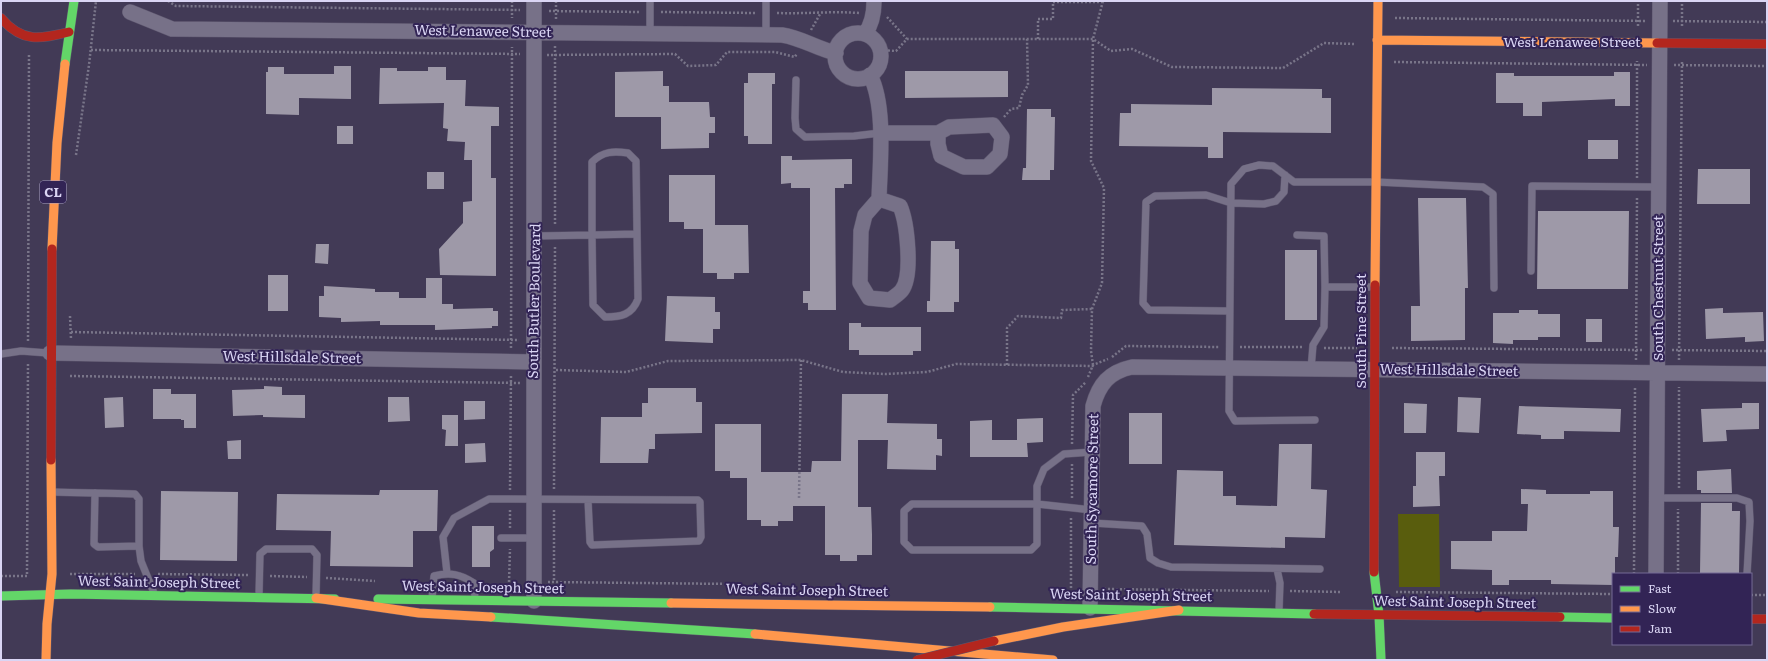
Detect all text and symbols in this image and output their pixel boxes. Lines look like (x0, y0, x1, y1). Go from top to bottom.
street label: West Lenawee Street (414, 19, 552, 41)
street label: West Lenawee Street (1503, 31, 1641, 51)
road number: CL (40, 181, 66, 203)
street label: South Chestnut Street (1647, 215, 1667, 361)
street label: South Butler Boulevard (522, 223, 544, 379)
street label: South Pine Street (1350, 273, 1370, 389)
street label: West Hillsdale Street (223, 345, 362, 367)
street label: West Hillsdale Street (1380, 358, 1519, 380)
street label: South Sycamore Street (1080, 413, 1102, 565)
street label: West Saint Joseph Street (77, 570, 241, 592)
legend (1612, 573, 1752, 645)
street label: West Saint Joseph Street (401, 575, 565, 597)
street label: West Saint Joseph Street (725, 578, 889, 600)
text: Fast (1648, 579, 1672, 597)
street label: West Saint Joseph Street (1049, 583, 1213, 605)
street label: West Saint Joseph Street (1373, 590, 1537, 612)
text: Slow (1648, 599, 1677, 617)
text: Jam (1648, 619, 1673, 637)

